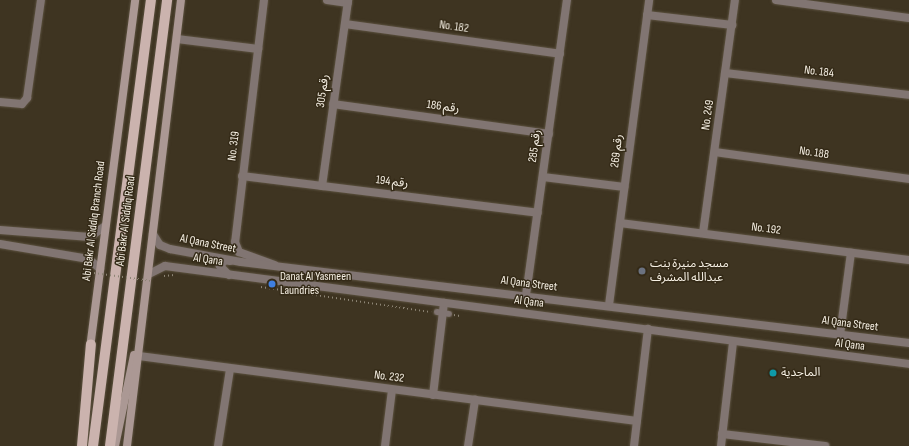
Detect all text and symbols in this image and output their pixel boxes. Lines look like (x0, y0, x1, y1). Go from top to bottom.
street label: No. 182 (438, 18, 470, 36)
street label: No. 184 (803, 63, 835, 81)
street label: رقم 305 (314, 74, 332, 108)
street label: رقم 186 (426, 98, 460, 116)
street label: No. 249 (699, 99, 717, 131)
street label: رقم 285 (526, 129, 544, 163)
street label: No. 319 (225, 130, 243, 162)
street label: رقم 269 (608, 133, 626, 169)
street label: No. 188 (798, 144, 830, 162)
street label: Abi Bakr Al Siddiq Branch Road (80, 160, 108, 282)
street label: رقم 194 (375, 173, 409, 191)
street label: Abi Bakr Al Siddiq Road (113, 175, 139, 267)
street label: No. 192 (750, 220, 782, 238)
street label: Al Qana Street (179, 232, 237, 256)
street label: Al Qana (192, 251, 224, 269)
place label: مسجد منيرة بنت عبدالله المشرف (650, 257, 729, 285)
marker: مسجد منيرة بنت عبدالله المشرف (637, 266, 647, 276)
place label: Danat Al Yasmeen Laundries (280, 270, 351, 298)
street label: Al Qana Street (500, 273, 558, 295)
marker: Danat Al Yasmeen Laundries (267, 279, 277, 289)
street label: Al Qana (513, 293, 545, 311)
street label: Al Qana Street (821, 313, 879, 335)
street label: Al Qana (834, 336, 866, 354)
place label: الماجدية (781, 366, 820, 380)
street label: No. 232 (373, 368, 405, 386)
marker: الماجدية (768, 368, 778, 378)

